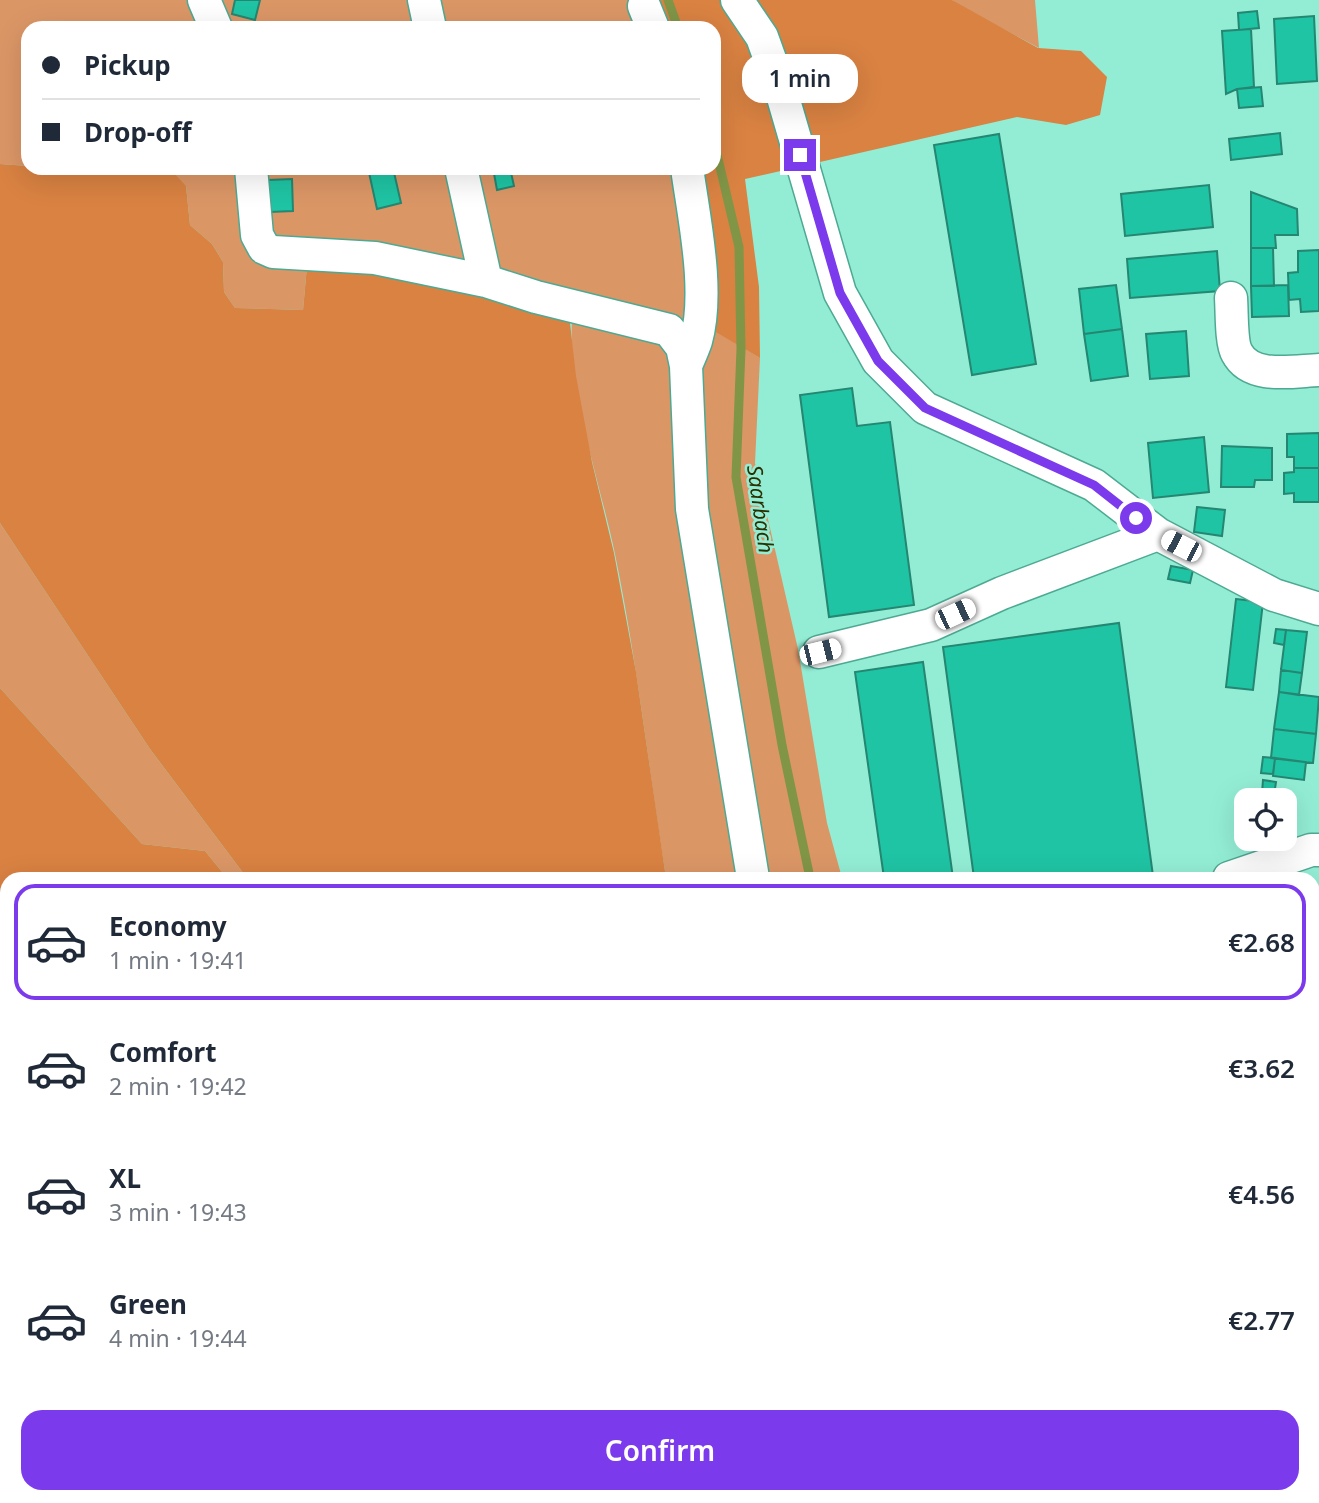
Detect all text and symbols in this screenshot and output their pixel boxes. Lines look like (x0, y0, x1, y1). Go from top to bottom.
text: Pickup (84, 47, 171, 83)
callout: 1 min (742, 54, 858, 102)
text: 1 min (769, 62, 831, 94)
text: Drop-off (84, 114, 191, 150)
route end (784, 139, 816, 171)
water label: Saarbach (741, 463, 781, 555)
route start (1120, 502, 1152, 534)
car (1158, 527, 1205, 565)
car (932, 596, 979, 632)
car (798, 637, 843, 667)
map controls (1234, 788, 1297, 851)
button: locate (1234, 788, 1297, 851)
text: Economy (109, 908, 227, 944)
icon: car (25, 911, 88, 974)
text: €2.68 (1228, 924, 1295, 960)
text: 1 min · 19:41 (109, 944, 247, 976)
text: Comfort (109, 1034, 217, 1070)
icon: car (25, 1037, 88, 1100)
text: €3.62 (1228, 1050, 1295, 1086)
text: 2 min · 19:42 (109, 1070, 247, 1102)
text: XL (109, 1160, 141, 1196)
icon: car (25, 1163, 88, 1226)
text: €4.56 (1228, 1176, 1295, 1212)
text: 3 min · 19:43 (109, 1196, 247, 1228)
text: Green (109, 1286, 187, 1322)
icon: car (25, 1289, 88, 1352)
text: €2.77 (1228, 1302, 1295, 1338)
text: 4 min · 19:44 (109, 1322, 247, 1354)
button: Confirm (21, 1410, 1299, 1490)

